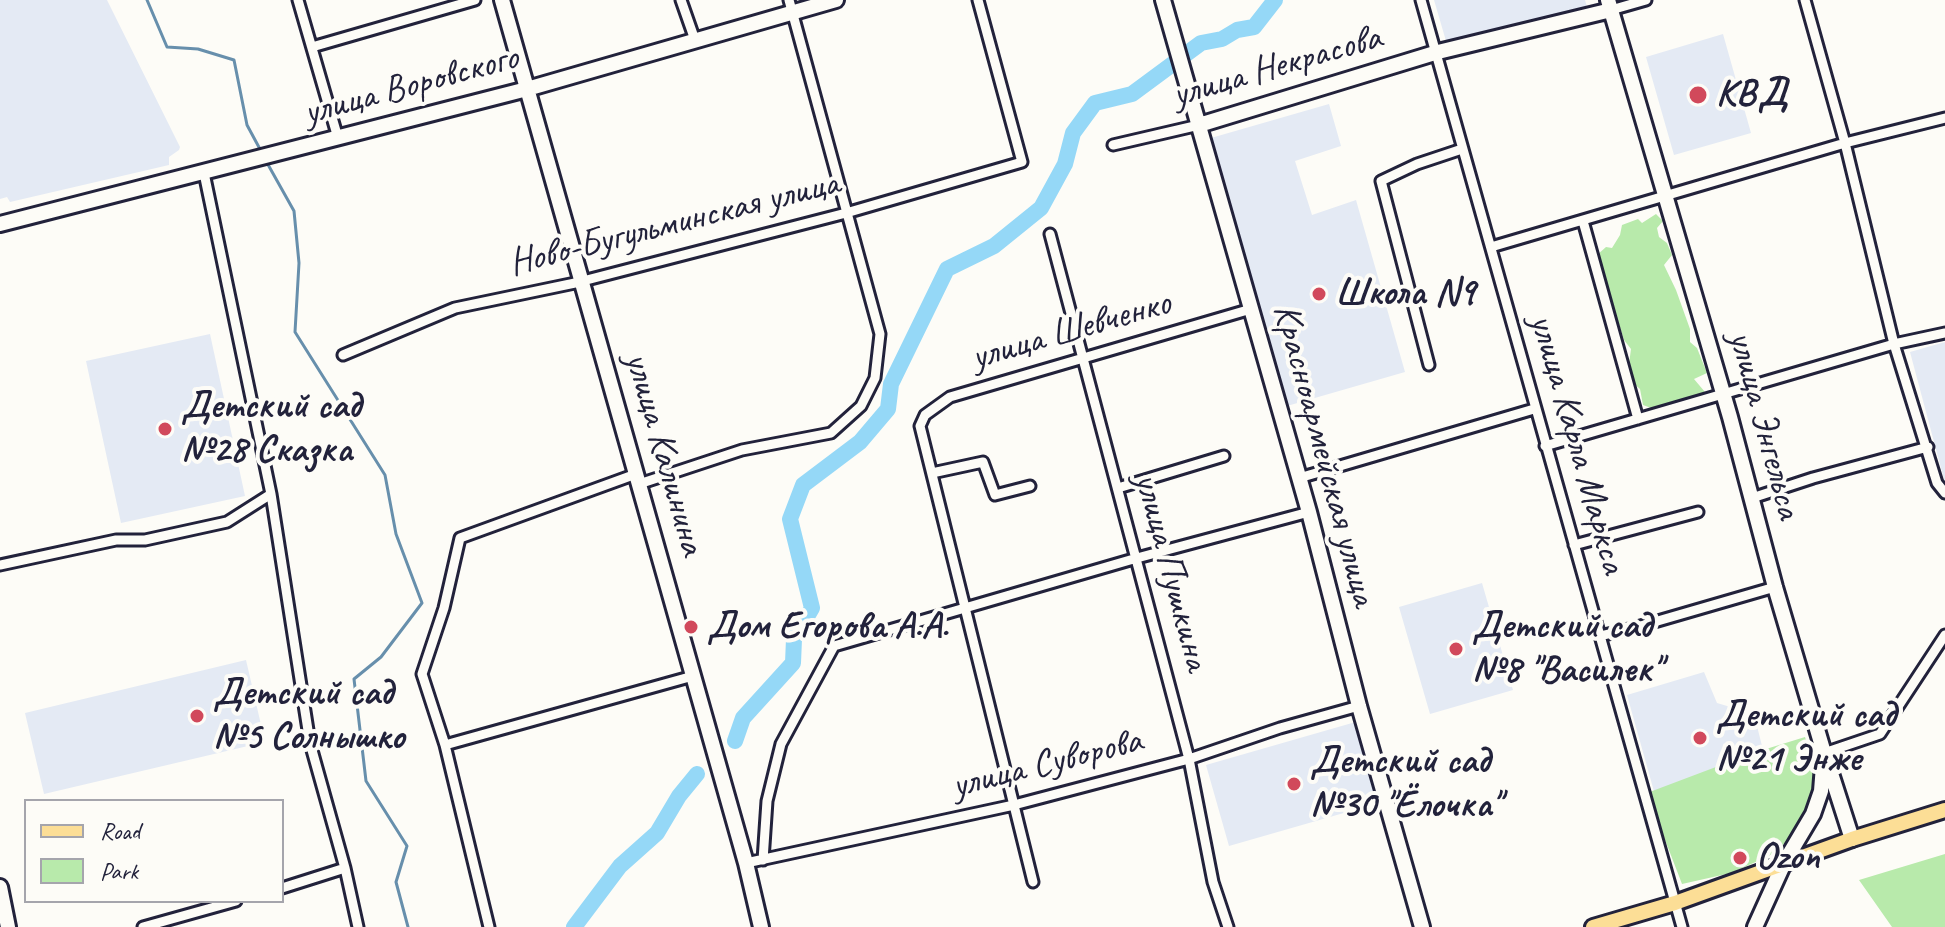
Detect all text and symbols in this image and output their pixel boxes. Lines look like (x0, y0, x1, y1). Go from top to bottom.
street label: улица Некрасова (1167, 15, 1387, 119)
street label: улица Воровского (299, 35, 523, 137)
place label: КВД (1716, 72, 1788, 118)
marker: КВД (1687, 84, 1709, 106)
street label: Ново-Бугульминская улица (504, 161, 844, 287)
place label: Школа N9 (1335, 271, 1475, 317)
street label: улица Шевченко (966, 281, 1176, 381)
marker: Школа N9 (1310, 285, 1328, 303)
street label: Красноармейская улица (1262, 299, 1386, 611)
street label: улица Карла Маркса (1518, 309, 1636, 579)
street label: улица Энгельса (1717, 326, 1811, 524)
street label: улица Калинина (613, 347, 715, 561)
place label: Детский сад №28 Сказка (181, 384, 361, 474)
marker: Детский сад №28 Сказка (156, 420, 174, 438)
street label: улица Пушкина (1123, 468, 1219, 676)
place label: Дом Егорова А.А. (707, 604, 948, 650)
place label: Детский сад №8 "Василек" (1472, 604, 1661, 694)
marker: Дом Егорова А.А. (682, 618, 700, 636)
marker: Детский сад №8 "Василек" (1447, 640, 1465, 658)
place label: Детский сад №5 Солнышко (213, 671, 404, 760)
place label: Детский сад №21 Энже (1716, 693, 1896, 782)
marker: Детский сад №5 Солнышко (188, 707, 206, 725)
street label: улица Суворова (947, 718, 1147, 810)
marker: Детский сад №21 Энже (1691, 729, 1709, 747)
place label: Детский сад №30 "Ёлочка" (1310, 739, 1500, 828)
marker: Детский сад №30 "Ёлочка" (1285, 775, 1303, 793)
legend (24, 799, 284, 903)
text: Road (100, 816, 140, 846)
place label: Ozon (1756, 835, 1819, 881)
marker: Ozon (1731, 849, 1749, 867)
text: Park (100, 856, 138, 886)

